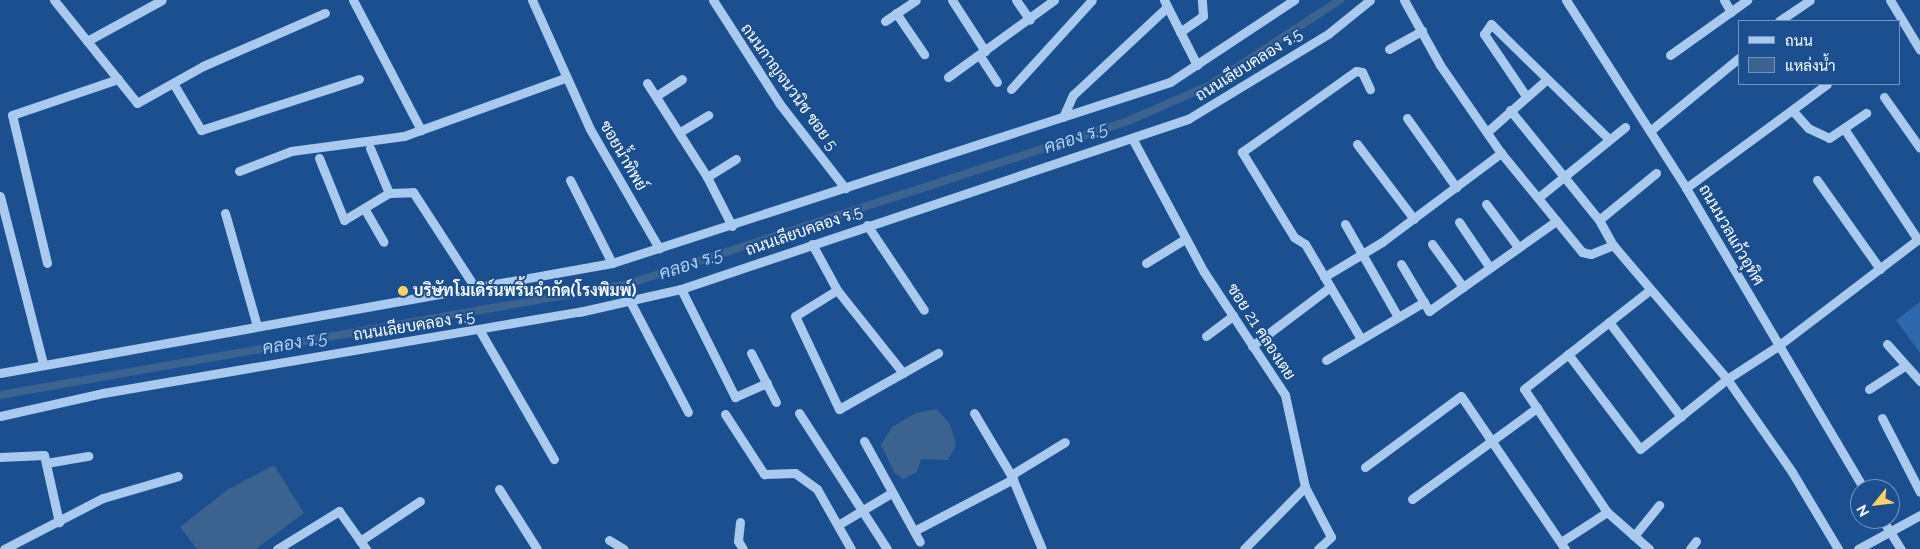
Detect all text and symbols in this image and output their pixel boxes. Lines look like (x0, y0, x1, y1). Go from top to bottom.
street label: ถนนกาญจนวนิช ซอย 5 (736, 20, 842, 154)
legend (1738, 20, 1900, 85)
street label: ถนนเลียบคลอง ร.5 (1192, 24, 1306, 106)
text: ถนน (1785, 32, 1813, 50)
text: แหล่งน้ำ (1785, 57, 1836, 75)
street label: ซอยน้ำทิพย์ (595, 118, 651, 194)
water label: คลอง ร.5 (1041, 118, 1111, 158)
street label: ถนนนวลแก้วอุทิศ (1694, 181, 1768, 289)
street label: ถนนเลียบคลอง ร.5 (743, 202, 865, 260)
water label: คลอง ร.5 (656, 244, 726, 284)
street label: ซอย 21 คลองเตย (1223, 280, 1299, 384)
place label: บริษัทโมเดิร์นพริ้นจำกัด(โรงพิมพ์) (413, 281, 636, 301)
marker: บริษัทโมเดิร์นพริ้นจำกัด(โรงพิมพ์) (397, 285, 409, 297)
street label: ถนนเลียบคลอง ร.5 (352, 307, 476, 345)
water label: คลอง ร.5 (261, 327, 329, 359)
north arrow (1850, 479, 1900, 529)
text: N (1853, 502, 1872, 519)

